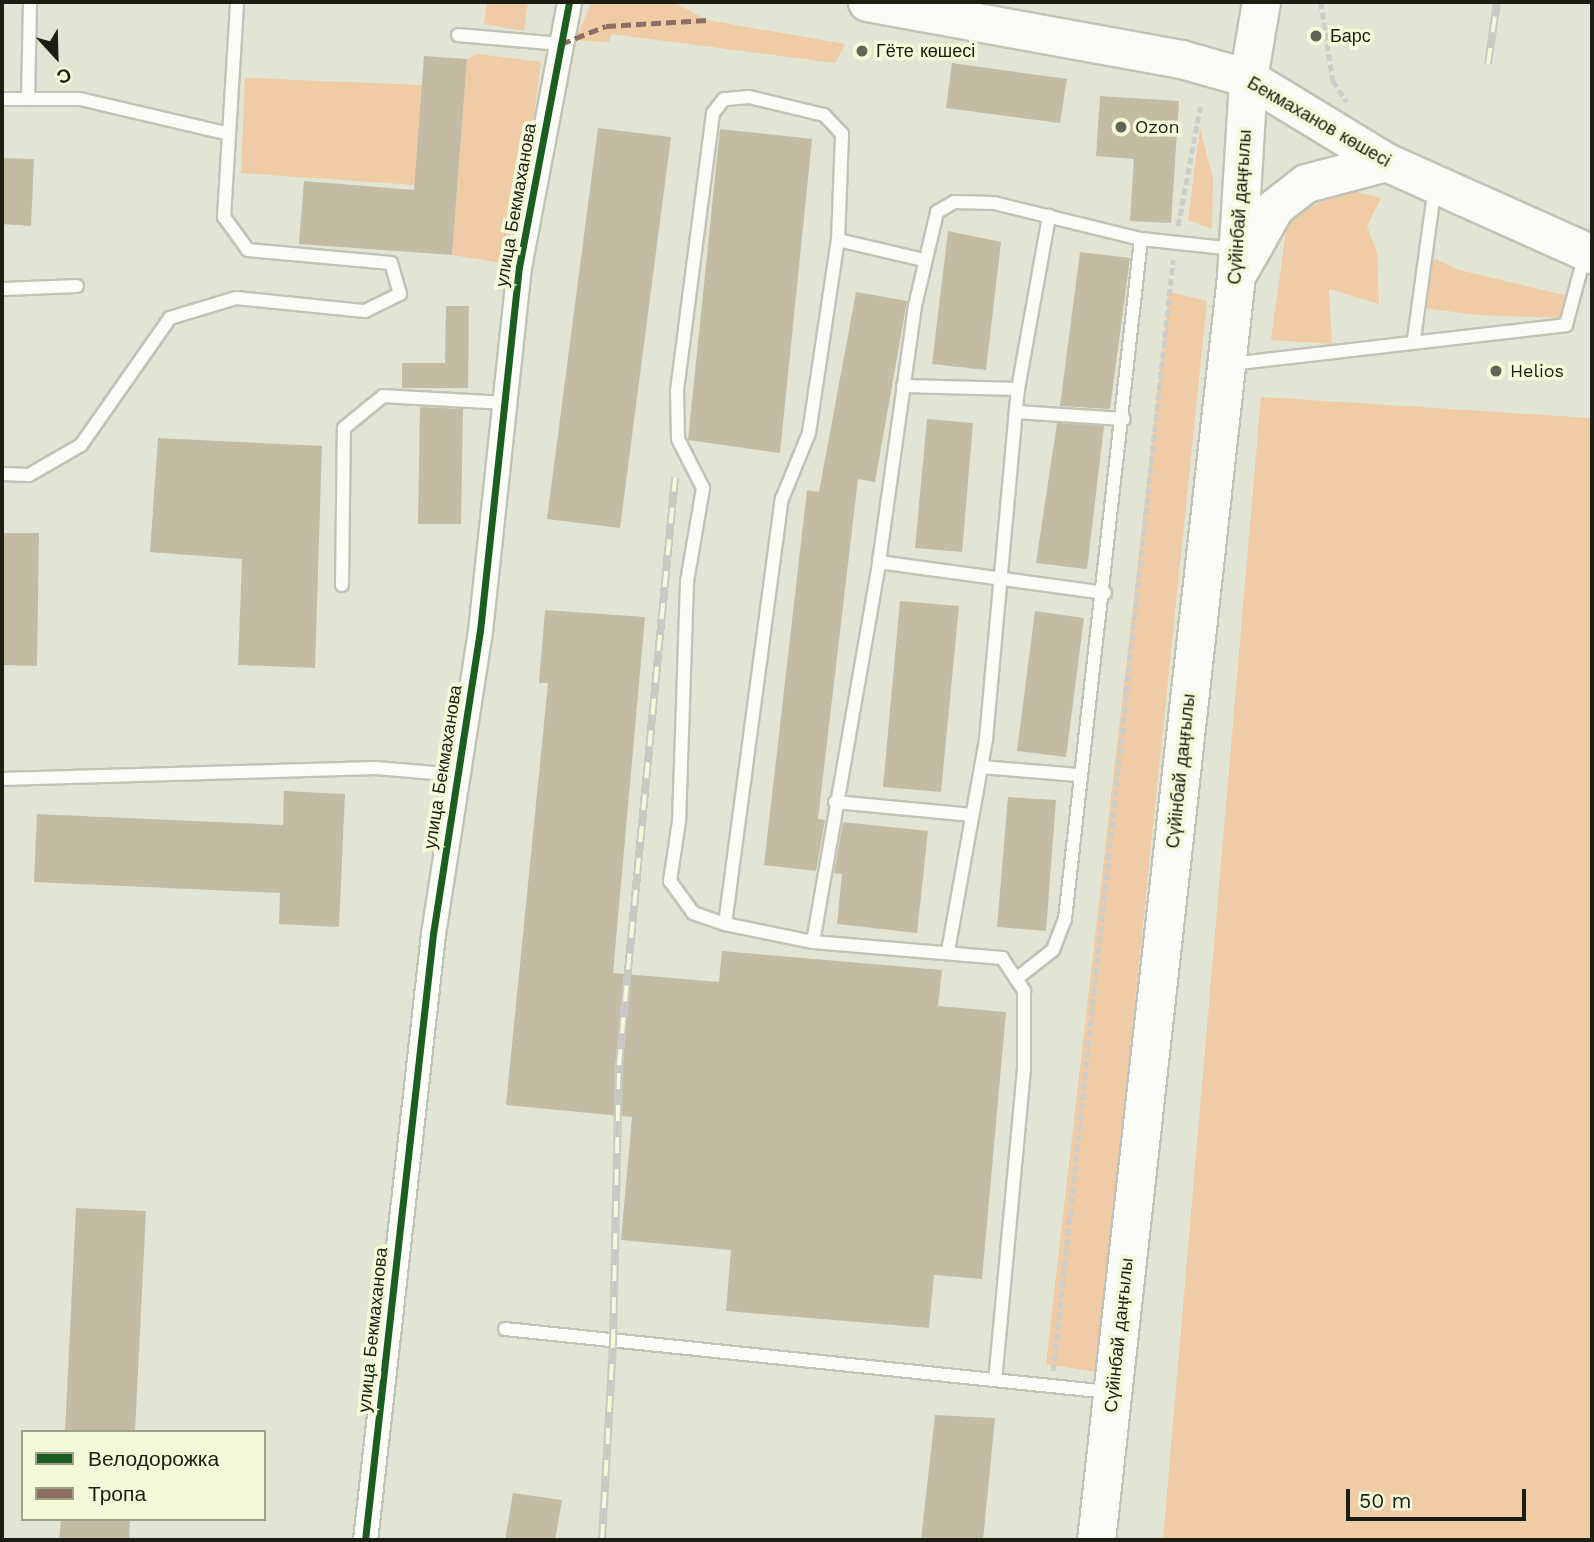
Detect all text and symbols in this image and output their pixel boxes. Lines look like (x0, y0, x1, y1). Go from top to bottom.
north arrow (21, 21, 91, 91)
place label: Барс (1330, 25, 1371, 47)
marker: Барс (1308, 28, 1324, 44)
place label: Гёте көшесі (876, 40, 975, 62)
marker: Гёте көшесі (854, 43, 870, 59)
text: С (53, 63, 75, 89)
street label: Бекмаханов көшесі (1244, 72, 1394, 172)
place label: Ozon (1135, 116, 1180, 138)
marker: Ozon (1113, 119, 1129, 135)
street label: улица Бекмаханова (491, 121, 541, 289)
street label: Сүйінбай даңғылы (1224, 129, 1256, 285)
place label: Helios (1510, 360, 1564, 382)
marker: Helios (1488, 363, 1504, 379)
street label: улица Бекмаханова (419, 683, 467, 851)
street label: Сүйінбай даңғылы (1162, 693, 1200, 849)
street label: улица Бекмаханова (354, 1246, 392, 1414)
street label: Сүйінбай даңғылы (1100, 1257, 1138, 1413)
legend (21, 1430, 266, 1521)
text: Велодорожка (88, 1446, 219, 1471)
scale bar (1349, 1476, 1529, 1520)
text: Тропа (88, 1481, 146, 1506)
text: 50 m (1359, 1488, 1411, 1513)

